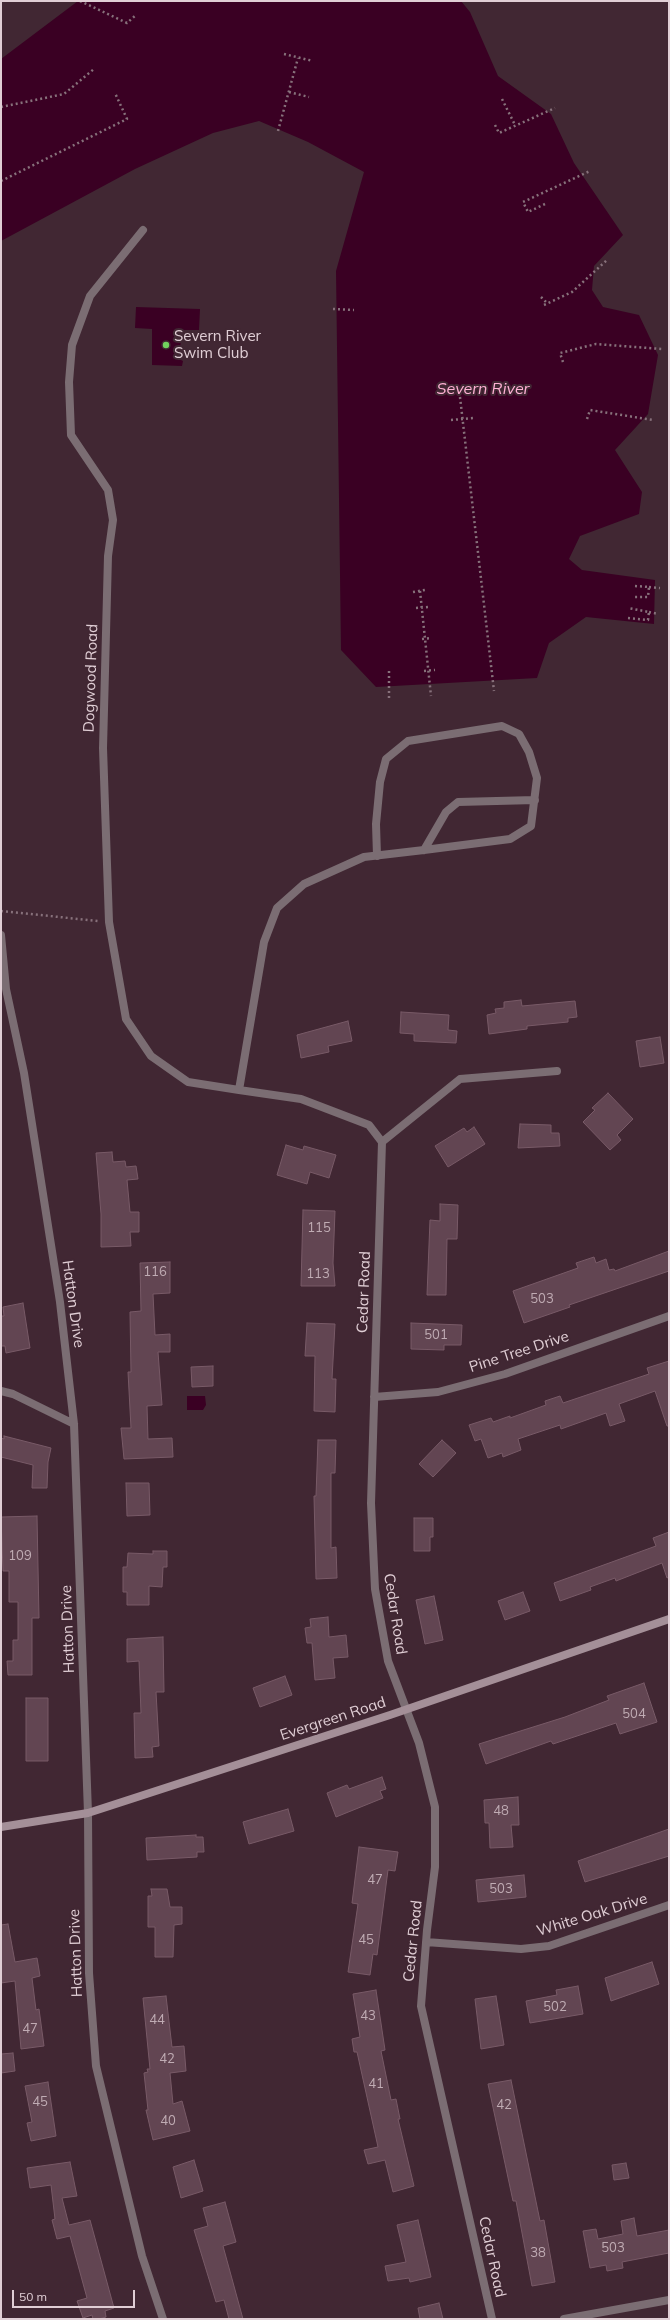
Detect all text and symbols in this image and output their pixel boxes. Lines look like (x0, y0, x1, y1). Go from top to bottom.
place label: Severn River Swim Club (174, 327, 261, 362)
marker: Severn River Swim Club (161, 340, 171, 350)
water label: Severn River (437, 379, 529, 399)
street label: Dogwood Road (80, 623, 102, 733)
house number: 115 (307, 1220, 331, 1236)
street label: Cedar Road (354, 1251, 374, 1333)
street label: Hatton Drive (58, 1259, 88, 1349)
house number: 116 (143, 1264, 167, 1280)
house number: 113 (306, 1266, 330, 1282)
house number: 503 (530, 1291, 554, 1307)
house number: 501 (424, 1327, 448, 1343)
street label: Pine Tree Drive (467, 1327, 571, 1377)
house number: 109 (8, 1548, 32, 1564)
street label: Cedar Road (380, 1572, 410, 1656)
street label: Hatton Drive (57, 1585, 79, 1673)
street label: Evergreen Road (278, 1693, 388, 1745)
house number: 504 (622, 1706, 646, 1722)
house number: 48 (493, 1803, 509, 1819)
house number: 47 (367, 1872, 383, 1888)
house number: 503 (489, 1881, 513, 1897)
street label: White Oak Drive (535, 1890, 649, 1940)
street label: Cedar Road (400, 1899, 426, 1983)
street label: Hatton Drive (65, 1909, 87, 1997)
house number: 45 (358, 1932, 374, 1948)
house number: 502 (543, 1999, 567, 2015)
house number: 43 (360, 2008, 376, 2024)
house number: 44 (149, 2012, 165, 2028)
house number: 47 (22, 2021, 38, 2037)
house number: 42 (159, 2051, 175, 2067)
house number: 41 (368, 2076, 384, 2092)
house number: 45 (32, 2094, 48, 2110)
house number: 42 (496, 2097, 512, 2113)
house number: 40 (160, 2113, 176, 2129)
street label: Cedar Road (475, 2215, 509, 2299)
house number: 503 (601, 2240, 625, 2256)
house number: 38 (530, 2245, 546, 2261)
scale bar (14, 2282, 137, 2308)
text: 50 m (19, 2289, 47, 2304)

